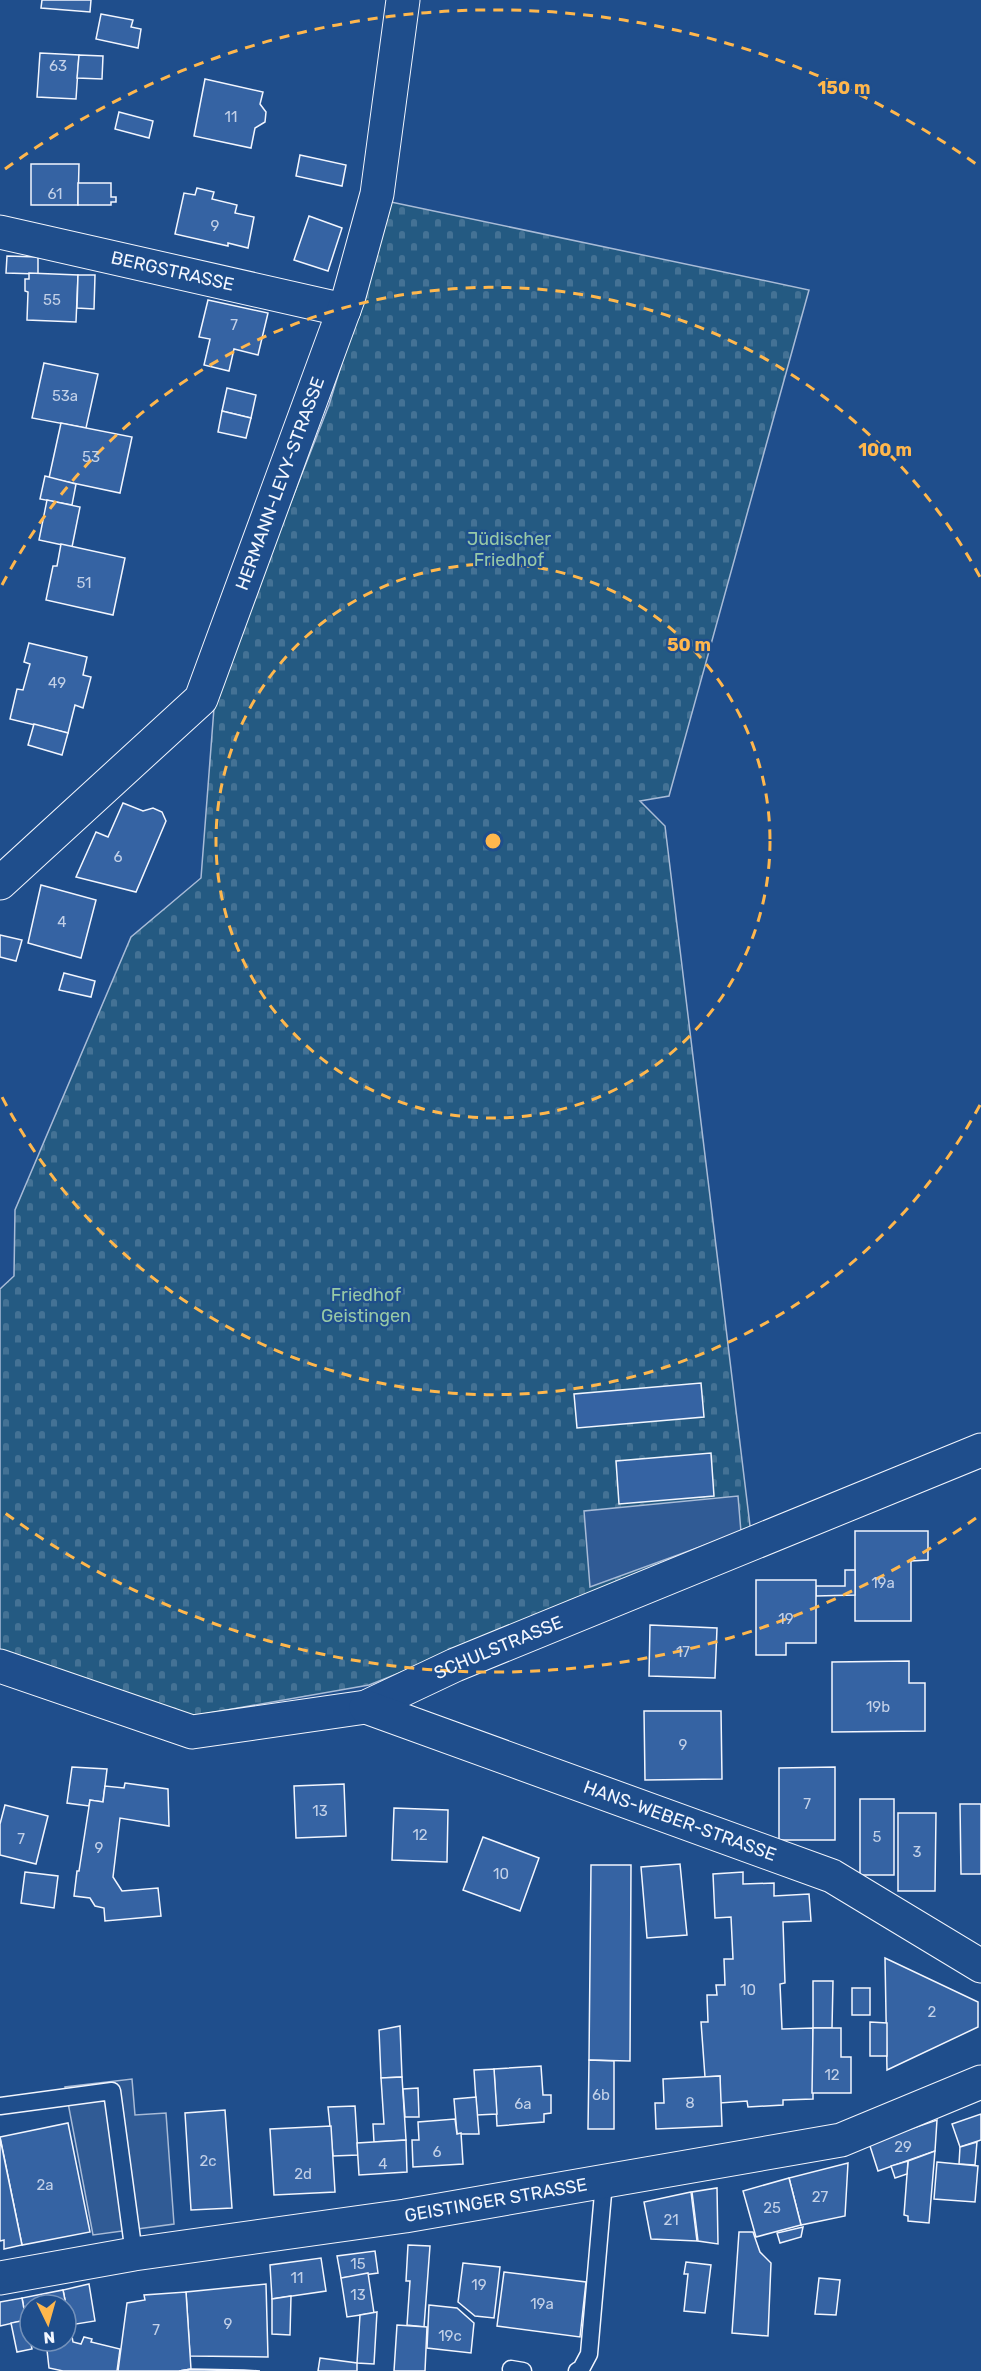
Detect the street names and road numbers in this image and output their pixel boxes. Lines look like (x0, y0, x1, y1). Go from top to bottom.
street label: BERGSTRASSE (109, 247, 236, 296)
street label: HERMANN-LEVY-STRASSE (231, 374, 329, 593)
street label: SCHULSTRASSE (431, 1611, 566, 1684)
street label: HANS-WEBER-STRASSE (581, 1776, 779, 1866)
street label: GEISTINGER STRASSE (403, 2173, 589, 2227)

